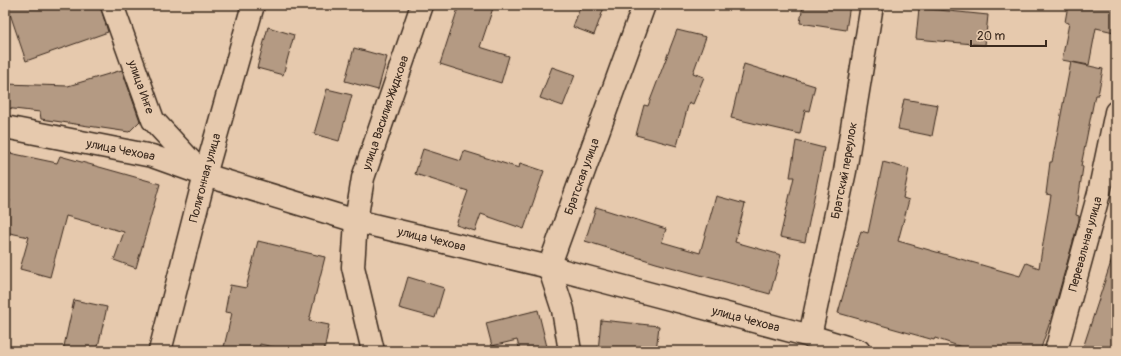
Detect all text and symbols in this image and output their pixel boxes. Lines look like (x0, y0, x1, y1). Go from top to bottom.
scale bar (971, 22, 1046, 48)
text: 20 m (977, 29, 1006, 44)
street label: улица Василия Жидкова (358, 53, 412, 173)
street label: улица Инге (124, 57, 158, 116)
street label: Братский переулок (828, 121, 860, 220)
street label: Полигонная улица (186, 131, 224, 224)
street label: улица Чехова (84, 136, 158, 164)
street label: Братская улица (561, 136, 603, 217)
street label: Перевальная улица (1065, 194, 1105, 293)
street label: улица Чехова (395, 223, 468, 255)
street label: улица Чехова (709, 303, 782, 335)

